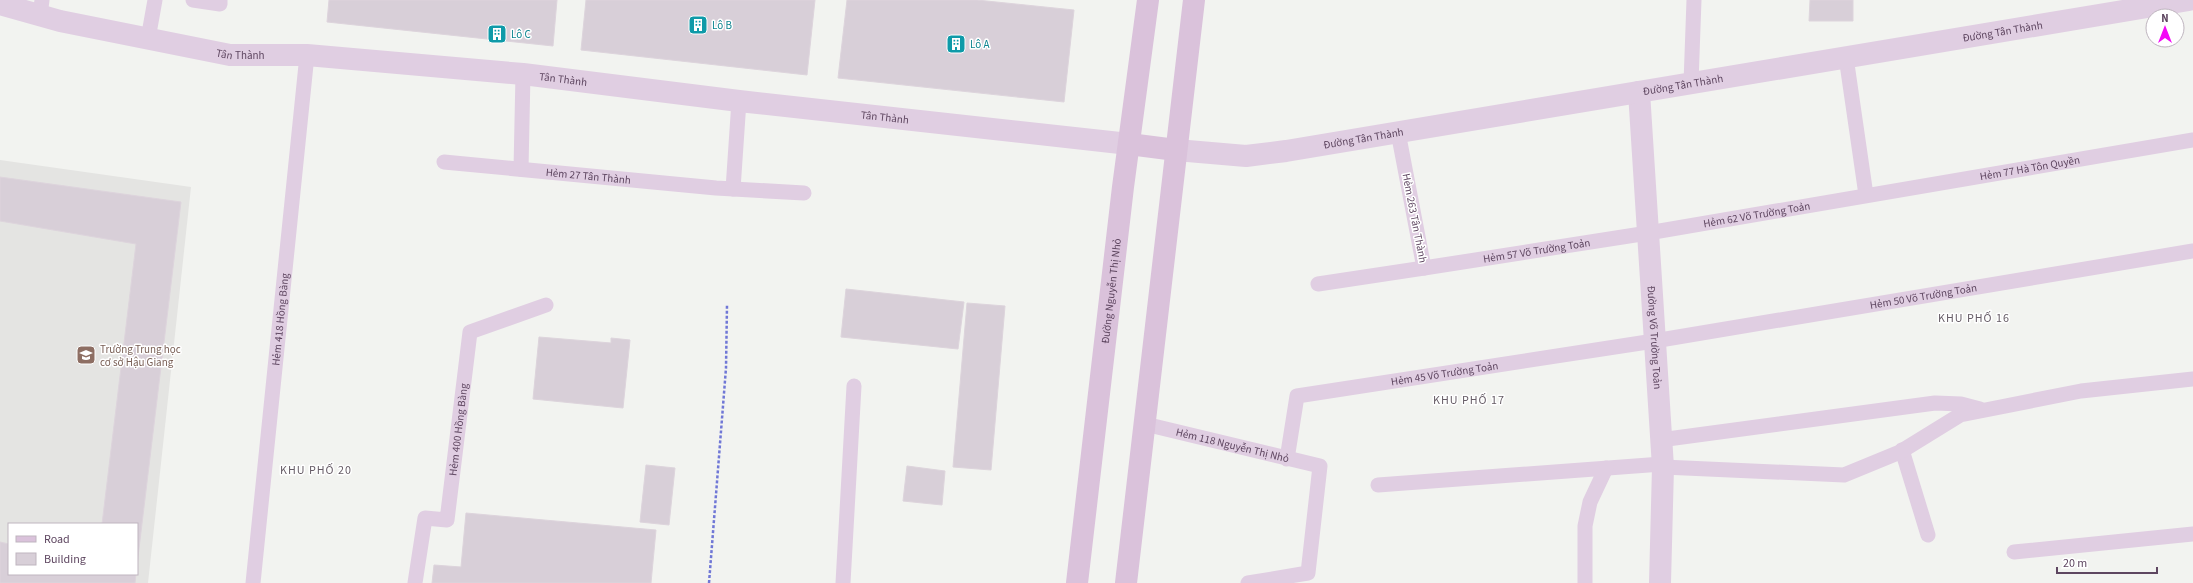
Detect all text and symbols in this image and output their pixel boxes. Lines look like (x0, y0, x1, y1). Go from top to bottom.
north arrow (2145, 8, 2185, 48)
text: N (2161, 11, 2169, 26)
building icon: Lô B (687, 14, 709, 36)
place label: Lô B (712, 18, 732, 33)
street label: Đường Tân Thành (1961, 18, 2044, 46)
building icon: Lô C (486, 23, 508, 45)
place label: Lô C (511, 27, 531, 42)
building icon: Lô A (945, 33, 967, 55)
place label: Lô A (970, 37, 989, 52)
street label: Tân Thành (215, 45, 264, 63)
street label: Tân Thành (538, 69, 588, 90)
street label: Đường Tân Thành (1642, 71, 1724, 99)
street label: Tân Thành (860, 107, 910, 128)
street label: Đường Tân Thành (1322, 124, 1405, 153)
street label: Hẻm 77 Hà Tôn Quyền (1979, 152, 2081, 184)
street label: Hẻm 27 Tân Thành (545, 165, 632, 188)
street label: Hẻm 263 Tân Thành (1398, 172, 1431, 264)
street label: Hẻm 62 Võ Trường Toản (1702, 198, 1811, 231)
street label: Hẻm 57 Võ Trường Toản (1482, 235, 1591, 267)
street label: Đường Nguyễn Thị Nhỏ (1098, 237, 1125, 345)
street label: Hẻm 418 Hồng Bàng (268, 272, 293, 367)
street label: Hẻm 50 Võ Trường Toản (1869, 280, 1978, 313)
street label: Đường Võ Trường Toản (1643, 285, 1665, 390)
district label: KHU PHỐ 16 (1938, 310, 2010, 327)
place label: Trường Trung học cơ sở Hậu Giang (100, 342, 181, 370)
school or university icon: Trường Trung học cơ sở Hậu Giang (75, 344, 97, 366)
street label: Hẻm 45 Võ Trường Toản (1390, 358, 1499, 389)
street label: Hẻm 400 Hồng Bàng (445, 382, 472, 477)
district label: KHU PHỐ 17 (1433, 392, 1505, 409)
street label: Hẻm 118 Nguyễn Thị Nhỏ (1174, 425, 1291, 466)
district label: KHU PHỐ 20 (280, 462, 352, 479)
legend (8, 523, 138, 575)
text: Road (44, 531, 70, 548)
scale bar (2057, 549, 2157, 575)
text: Building (44, 551, 86, 568)
text: 20 m (2063, 555, 2087, 572)

